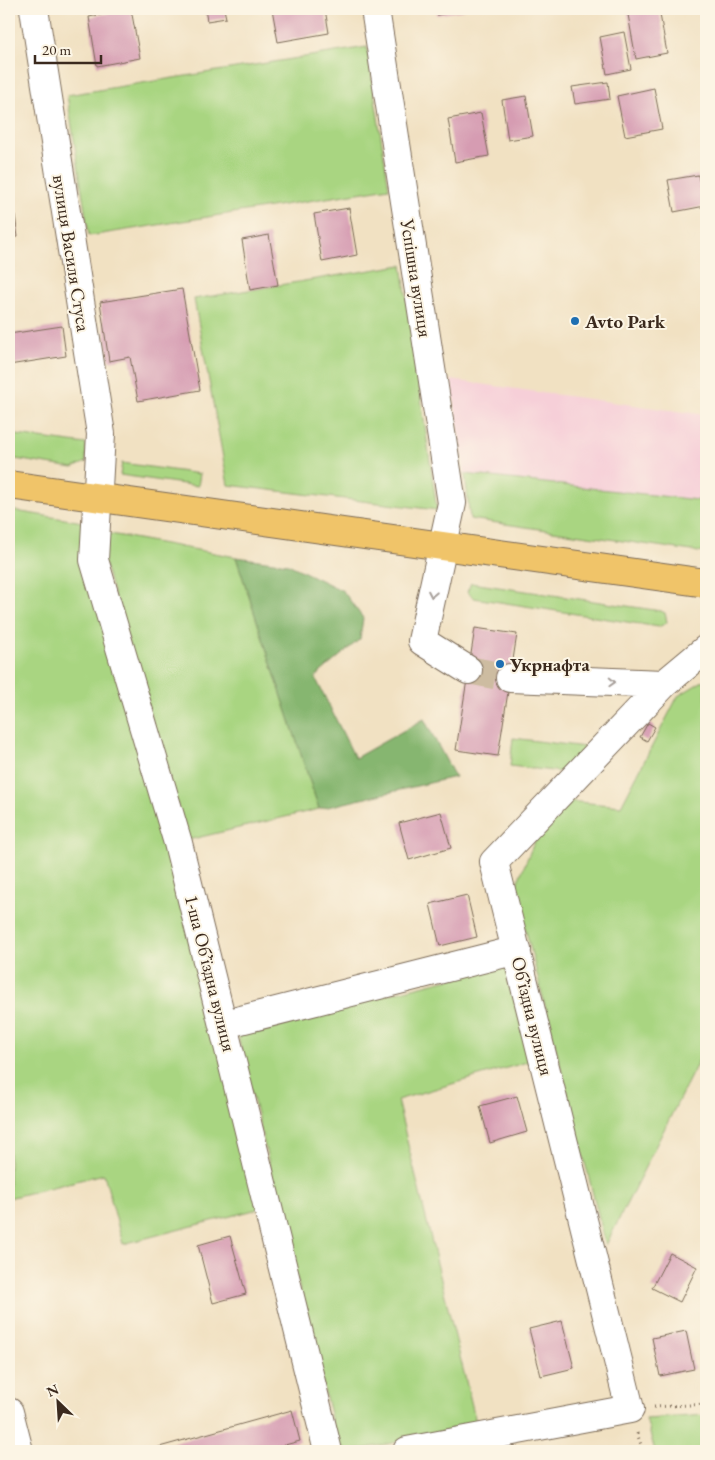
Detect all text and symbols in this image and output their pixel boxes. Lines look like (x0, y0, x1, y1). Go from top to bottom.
scale bar (35, 32, 101, 64)
text: 20 m (42, 40, 71, 59)
street label: вулиця Василя Стуса (47, 173, 96, 334)
street label: Успішна вулиця (395, 216, 438, 339)
place label: Avto Park (584, 309, 666, 334)
marker: Avto Park (569, 315, 581, 327)
one-way arrow (427, 590, 437, 598)
place label: Укрнафта (509, 652, 590, 677)
marker: Укрнафта (494, 658, 506, 670)
one-way arrow (608, 676, 616, 687)
street label: 1-ша Обʼїздна вулиця (179, 892, 242, 1055)
street label: Обʼїздна вулиця (506, 954, 560, 1079)
north arrow (32, 1378, 82, 1428)
text: N (44, 1379, 62, 1401)

